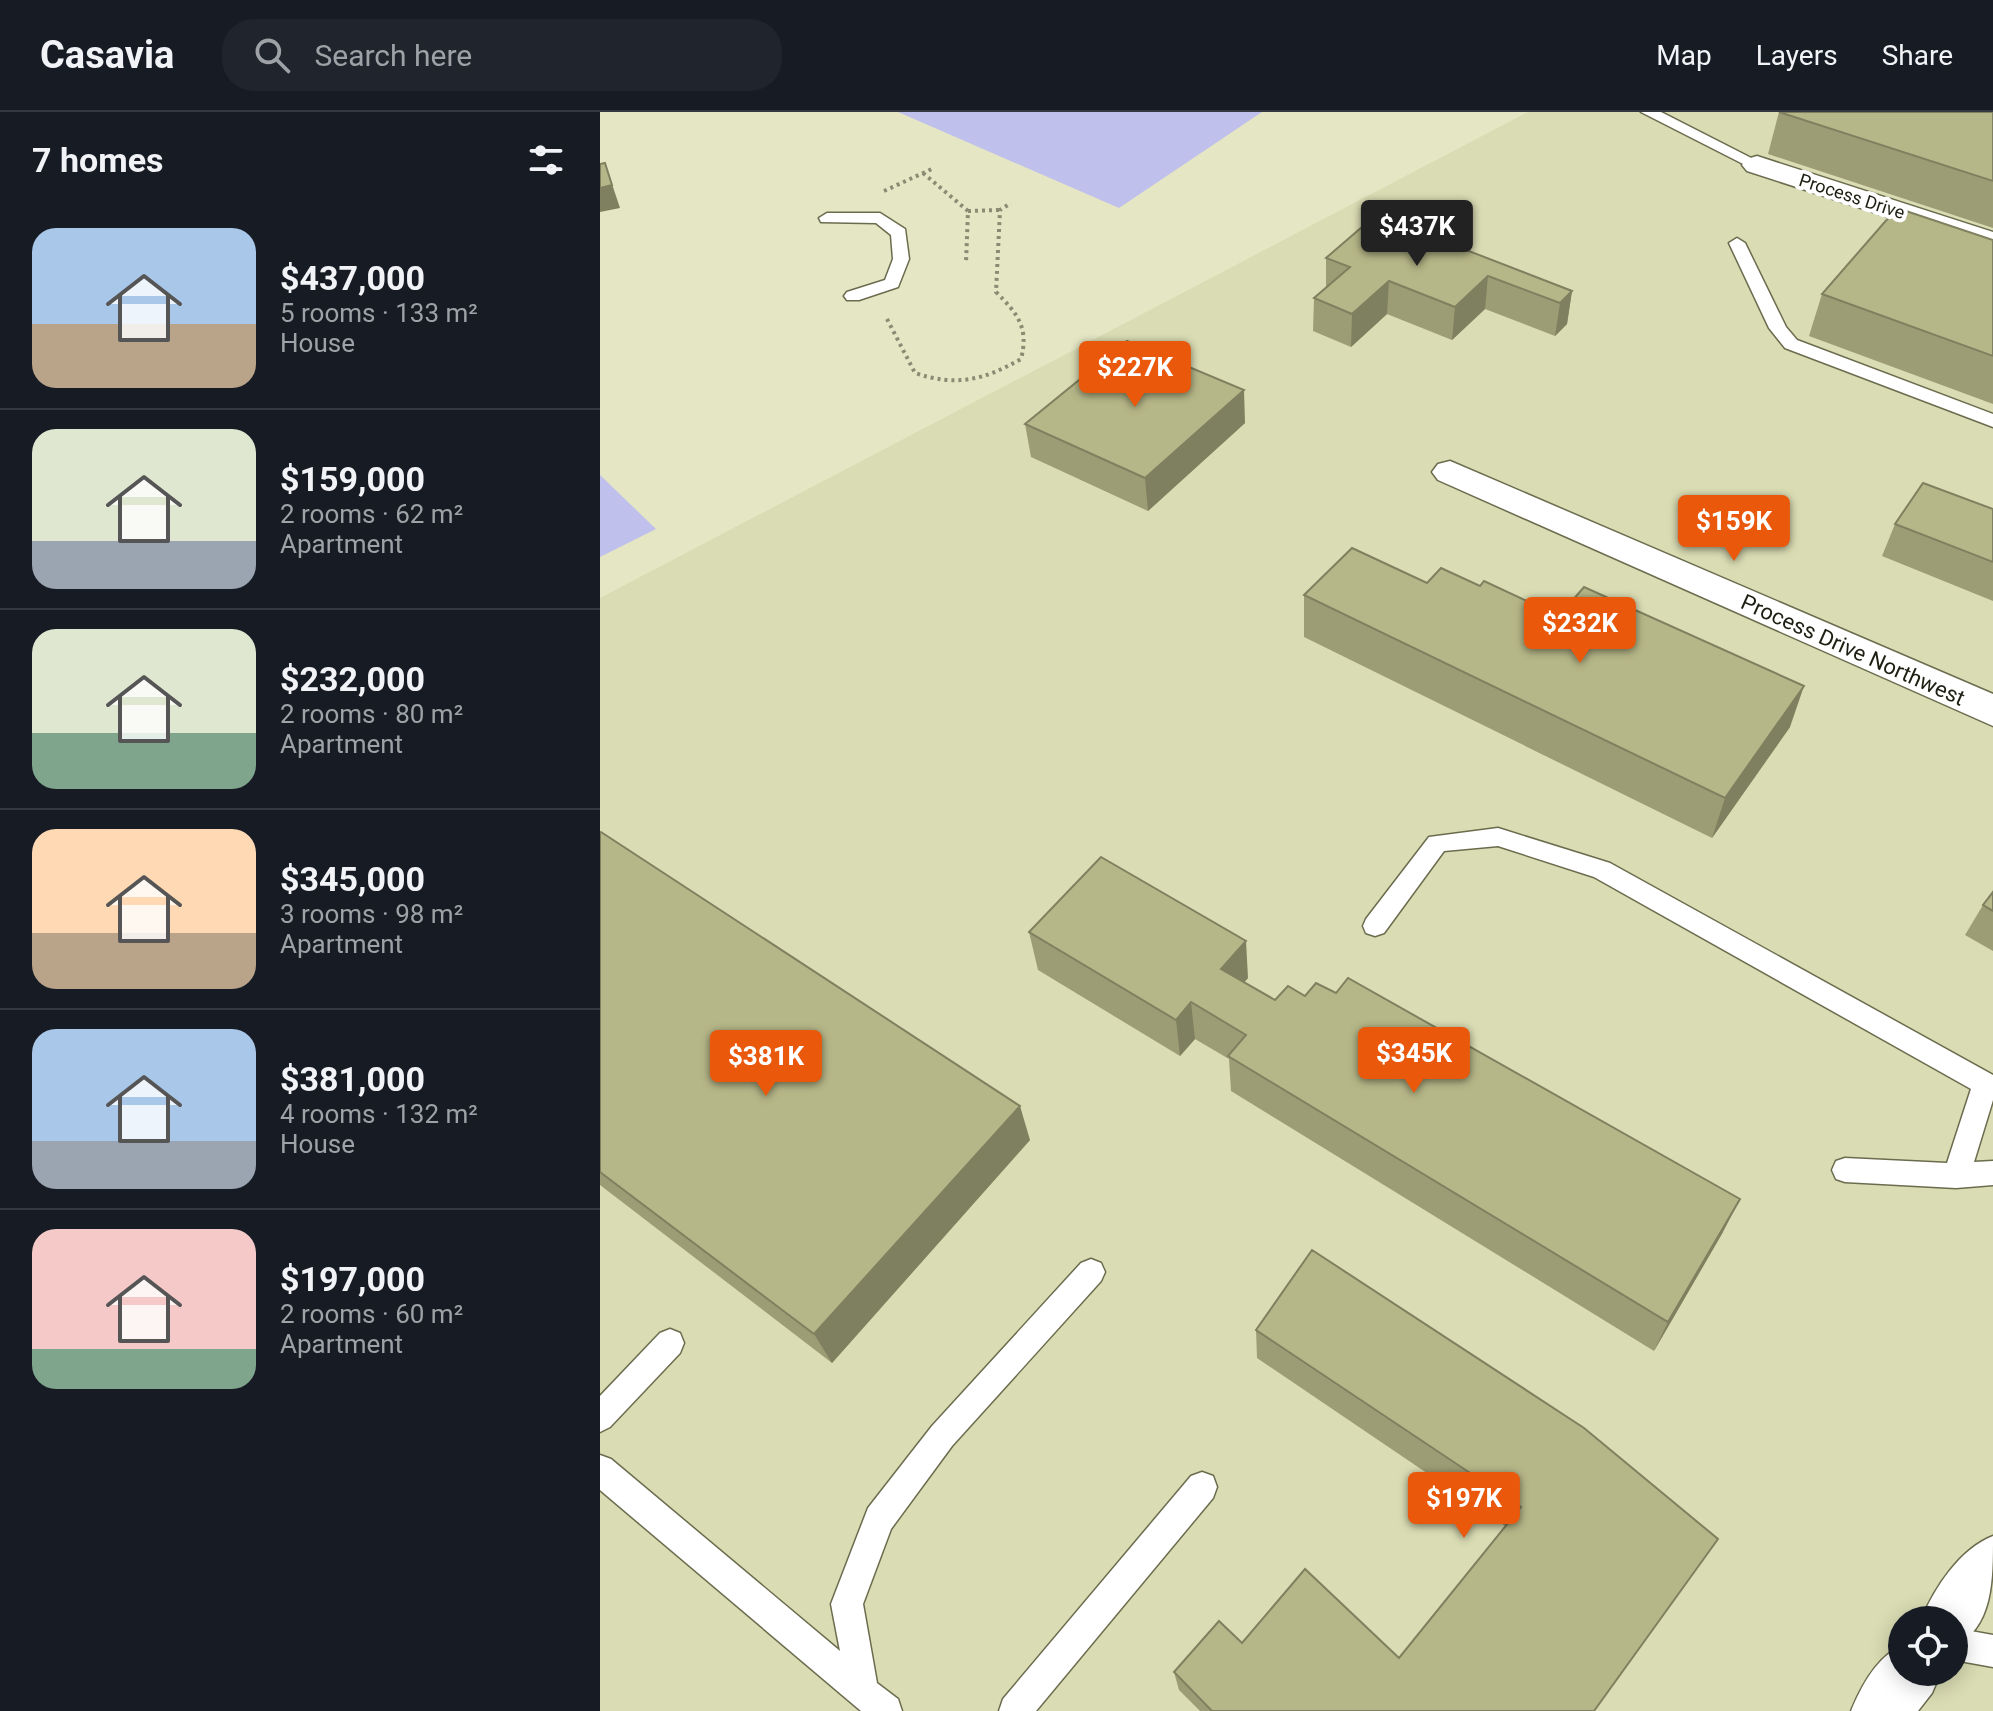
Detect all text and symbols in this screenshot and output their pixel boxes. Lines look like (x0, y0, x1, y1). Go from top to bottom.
search box (222, 19, 782, 91)
text: Casavia (40, 33, 174, 77)
icon: search (250, 33, 294, 77)
text: Search here (314, 38, 472, 73)
text: Map (1656, 39, 1712, 72)
text: Layers (1756, 39, 1838, 72)
text: Share (1882, 39, 1953, 72)
icon: filters (524, 138, 568, 182)
text: 7 homes (32, 140, 163, 180)
street label: Process Drive (1796, 169, 1908, 223)
pin: $437K (1361, 200, 1473, 268)
text: $437K (1379, 211, 1455, 241)
text: $437,000 (280, 258, 425, 298)
icon: home (96, 260, 192, 356)
text: 5 rooms · 133 m² (280, 298, 478, 328)
text: House (280, 328, 355, 358)
pin: $227K (1079, 341, 1191, 409)
text: $227K (1097, 352, 1173, 382)
text: $159,000 (280, 459, 425, 499)
icon: home (96, 461, 192, 557)
pin: $159K (1678, 495, 1790, 563)
text: 2 rooms · 62 m² (280, 499, 463, 529)
text: $159K (1696, 506, 1772, 536)
text: Apartment (280, 529, 403, 559)
street label: Process Drive Northwest (1737, 589, 1969, 711)
pin: $232K (1524, 597, 1636, 665)
text: $232K (1542, 608, 1618, 638)
text: $232,000 (280, 659, 425, 699)
icon: home (96, 661, 192, 757)
text: 2 rooms · 80 m² (280, 699, 463, 729)
text: Apartment (280, 729, 403, 759)
text: $345,000 (280, 859, 425, 899)
icon: home (96, 861, 192, 957)
text: 3 rooms · 98 m² (280, 899, 463, 929)
text: Apartment (280, 929, 403, 959)
pin: $345K (1358, 1027, 1470, 1095)
pin: $381K (710, 1030, 822, 1098)
text: $345K (1376, 1038, 1452, 1068)
text: $381K (728, 1041, 804, 1071)
text: $381,000 (280, 1059, 425, 1099)
icon: home (96, 1061, 192, 1157)
text: 4 rooms · 132 m² (280, 1099, 478, 1129)
text: House (280, 1129, 355, 1159)
text: $197,000 (280, 1259, 425, 1299)
icon: home (96, 1261, 192, 1357)
text: 2 rooms · 60 m² (280, 1299, 463, 1329)
text: Apartment (280, 1329, 403, 1359)
pin: $197K (1408, 1472, 1520, 1540)
text: $197K (1426, 1483, 1502, 1513)
map controls (1888, 1606, 1968, 1686)
button: locate (1888, 1606, 1968, 1686)

